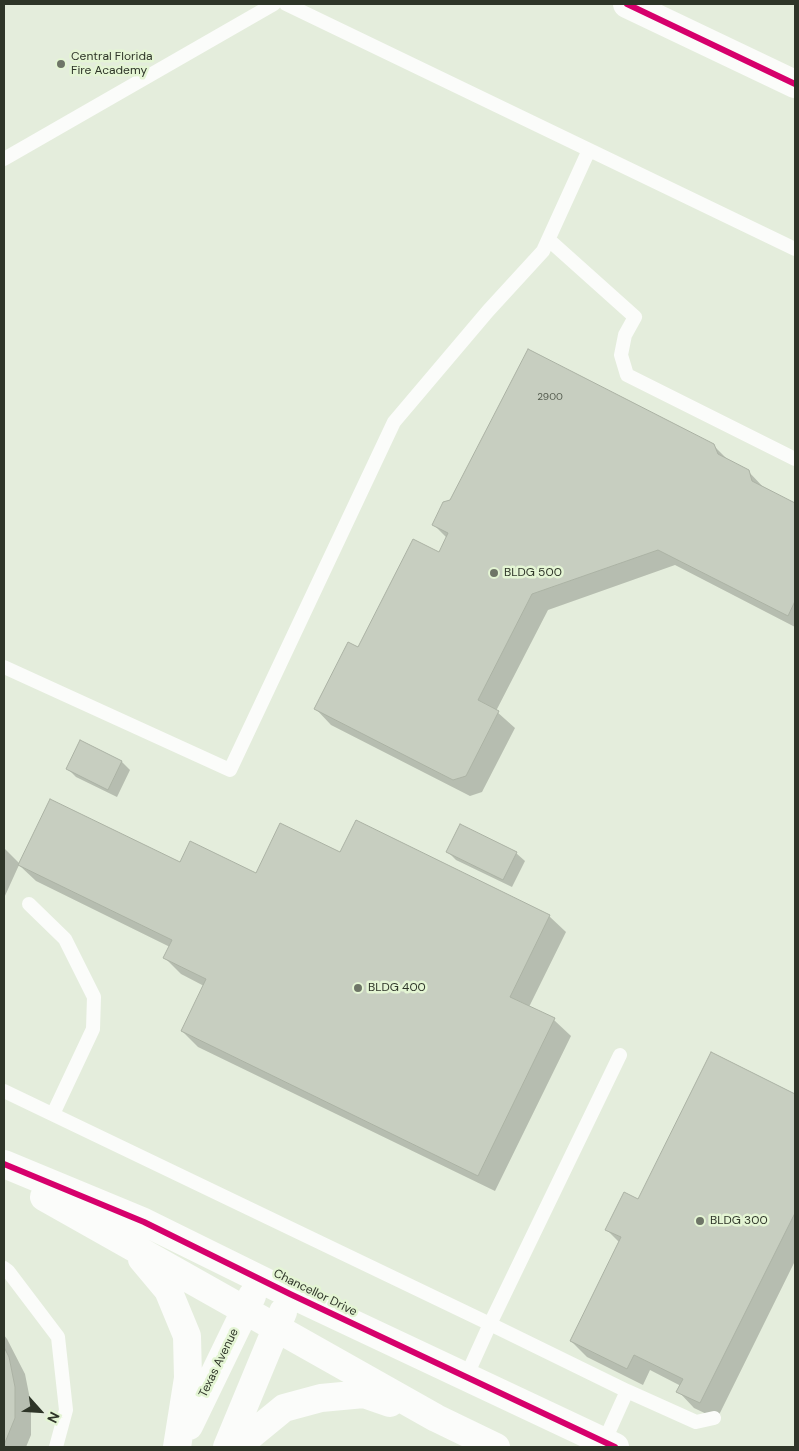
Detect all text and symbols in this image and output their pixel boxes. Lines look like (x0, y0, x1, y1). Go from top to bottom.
place label: Central Florida Fire Academy (71, 50, 152, 78)
marker: Central Florida Fire Academy (55, 58, 67, 70)
house number: 2900 (537, 391, 563, 403)
place label: BLDG 500 (504, 566, 562, 580)
marker: BLDG 500 (488, 567, 500, 579)
place label: BLDG 400 (368, 981, 426, 995)
marker: BLDG 400 (352, 982, 364, 994)
place label: BLDG 300 (710, 1214, 768, 1228)
marker: BLDG 300 (694, 1215, 706, 1227)
street label: Chancellor Drive (271, 1267, 359, 1319)
street label: Texas Avenue (196, 1326, 242, 1400)
north arrow (15, 1386, 65, 1436)
text: N (43, 1409, 64, 1426)

